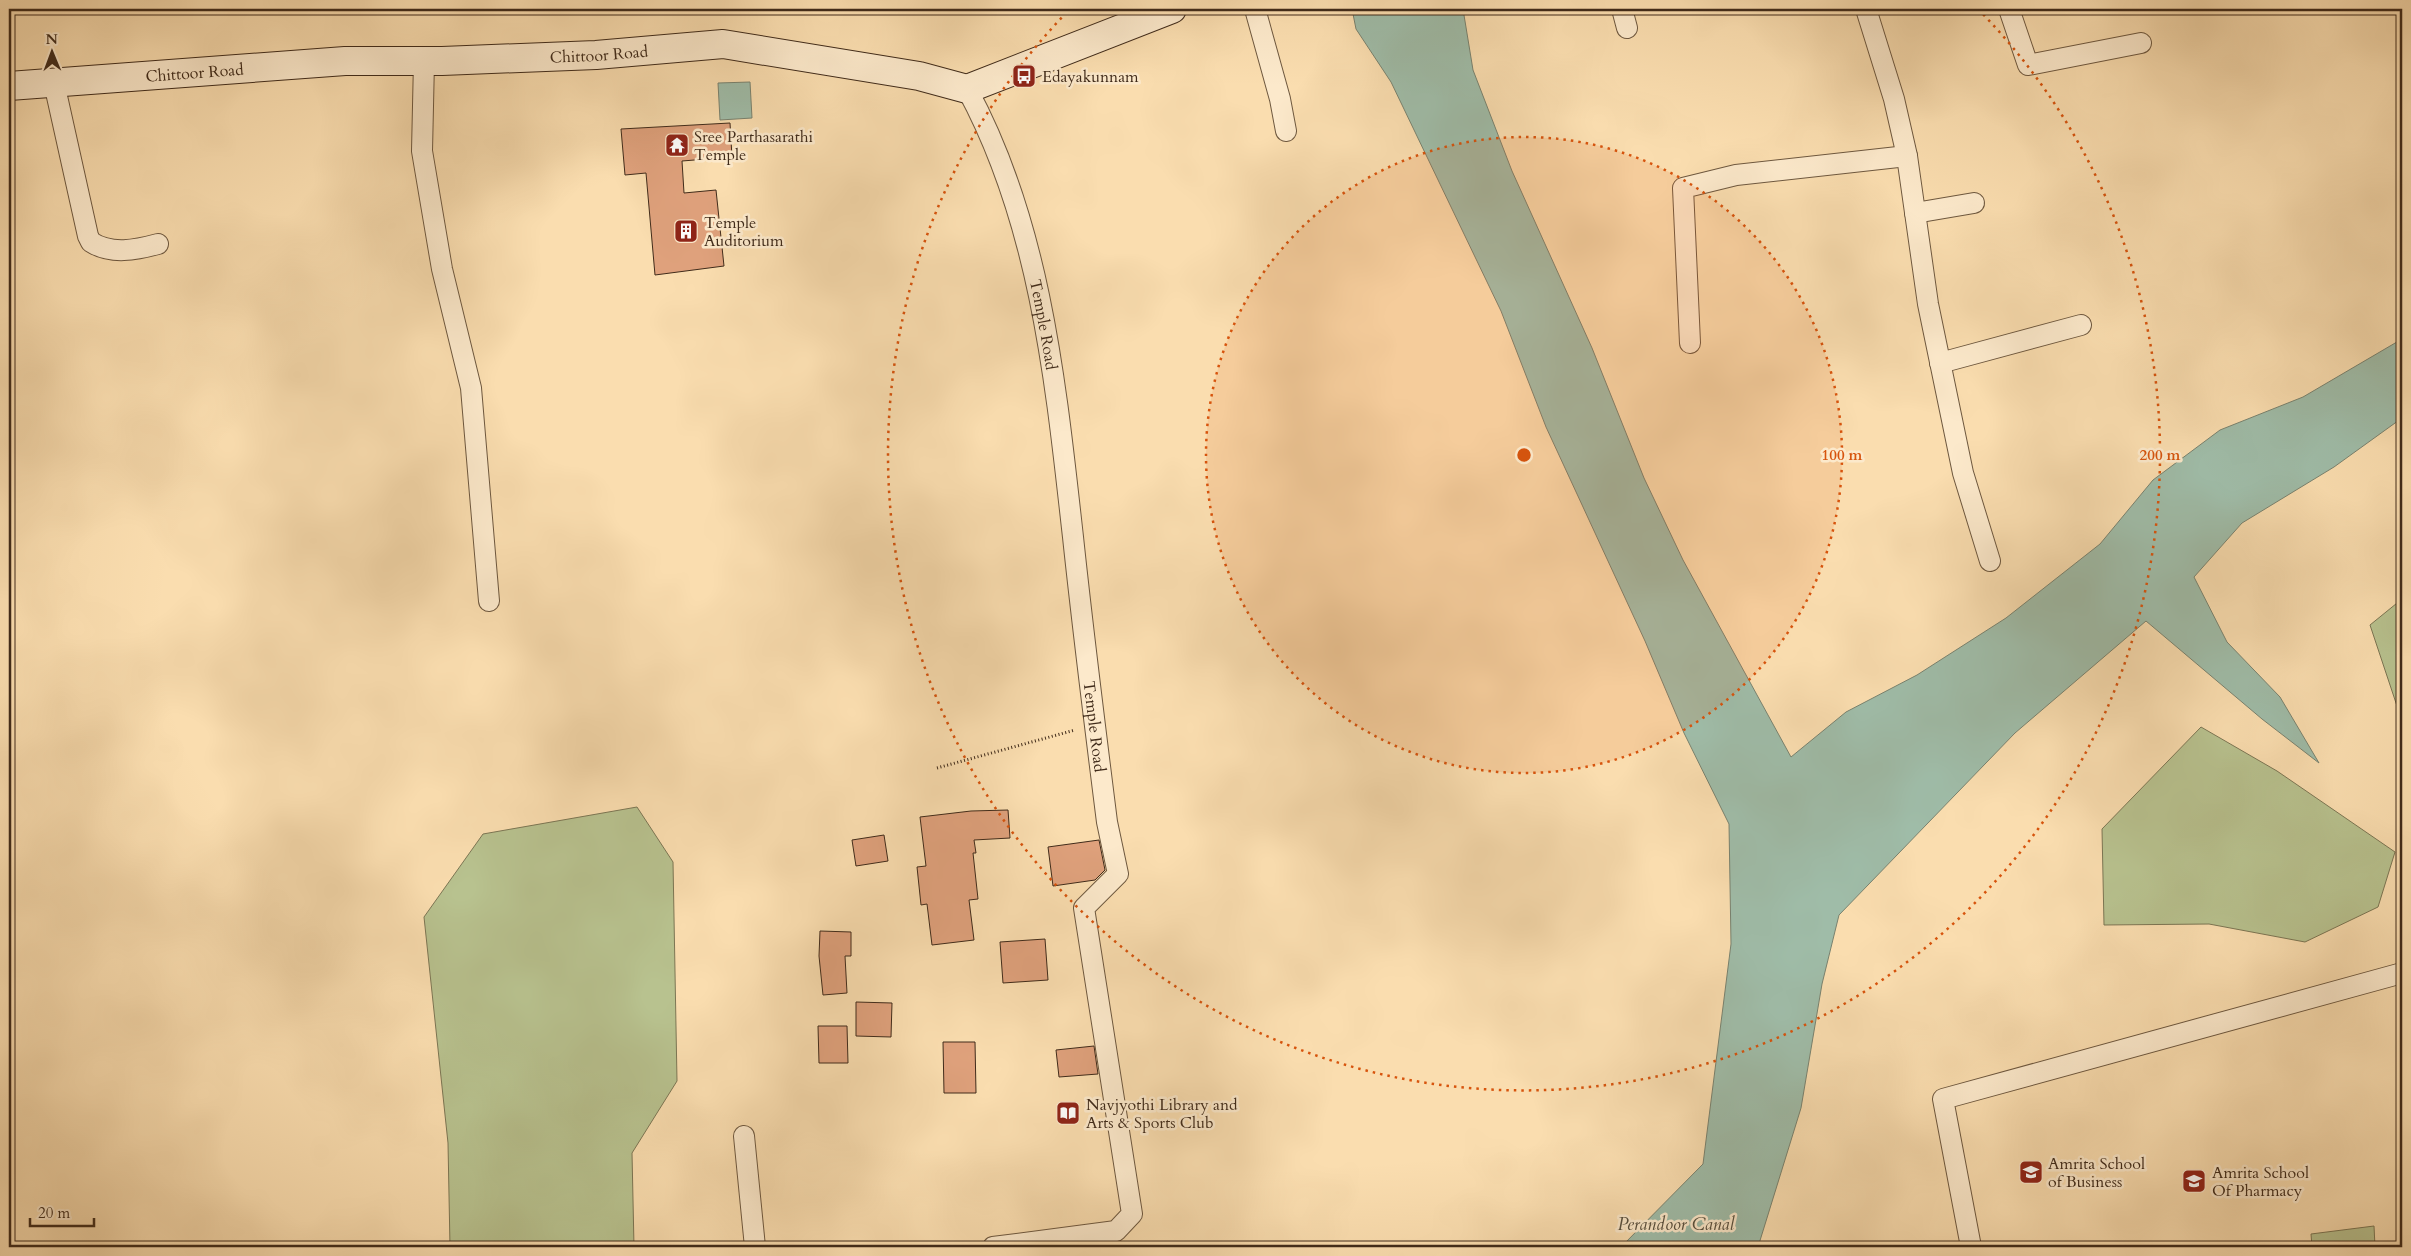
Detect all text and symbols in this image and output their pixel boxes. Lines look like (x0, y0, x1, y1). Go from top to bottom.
north arrow (28, 28, 78, 78)
text: N (46, 30, 58, 49)
street label: Chittoor Road (549, 41, 649, 69)
street label: Chittoor Road (145, 59, 245, 88)
bus stop icon: Edayakunnam (1011, 63, 1037, 89)
place label: Edayakunnam (1042, 66, 1139, 88)
place label: Sree Parthasarathi Temple (694, 126, 813, 166)
temple icon: Sree Parthasarathi Temple (664, 132, 690, 158)
place label: Temple Auditorium (704, 212, 784, 252)
building icon: Temple Auditorium (673, 218, 699, 244)
street label: Temple Road (1024, 277, 1062, 372)
text: 100 m (1822, 445, 1863, 465)
text: 200 m (2140, 445, 2181, 465)
centre of rings (1515, 446, 1533, 464)
street label: Temple Road (1077, 679, 1111, 774)
place label: Navjyothi Library and Arts & Sports Club (1086, 1094, 1238, 1134)
library icon: Navjyothi Library and Arts & Sports Club (1055, 1100, 1081, 1126)
place label: Amrita School of Business (2048, 1153, 2145, 1193)
school or university icon: Amrita School of Business (2018, 1159, 2044, 1185)
place label: Amrita School Of Pharmacy (2212, 1162, 2309, 1202)
school or university icon: Amrita School Of Pharmacy (2181, 1168, 2207, 1194)
scale bar (30, 1196, 94, 1228)
text: 20 m (38, 1203, 70, 1223)
water label: Perandoor Canal (1618, 1212, 1736, 1237)

